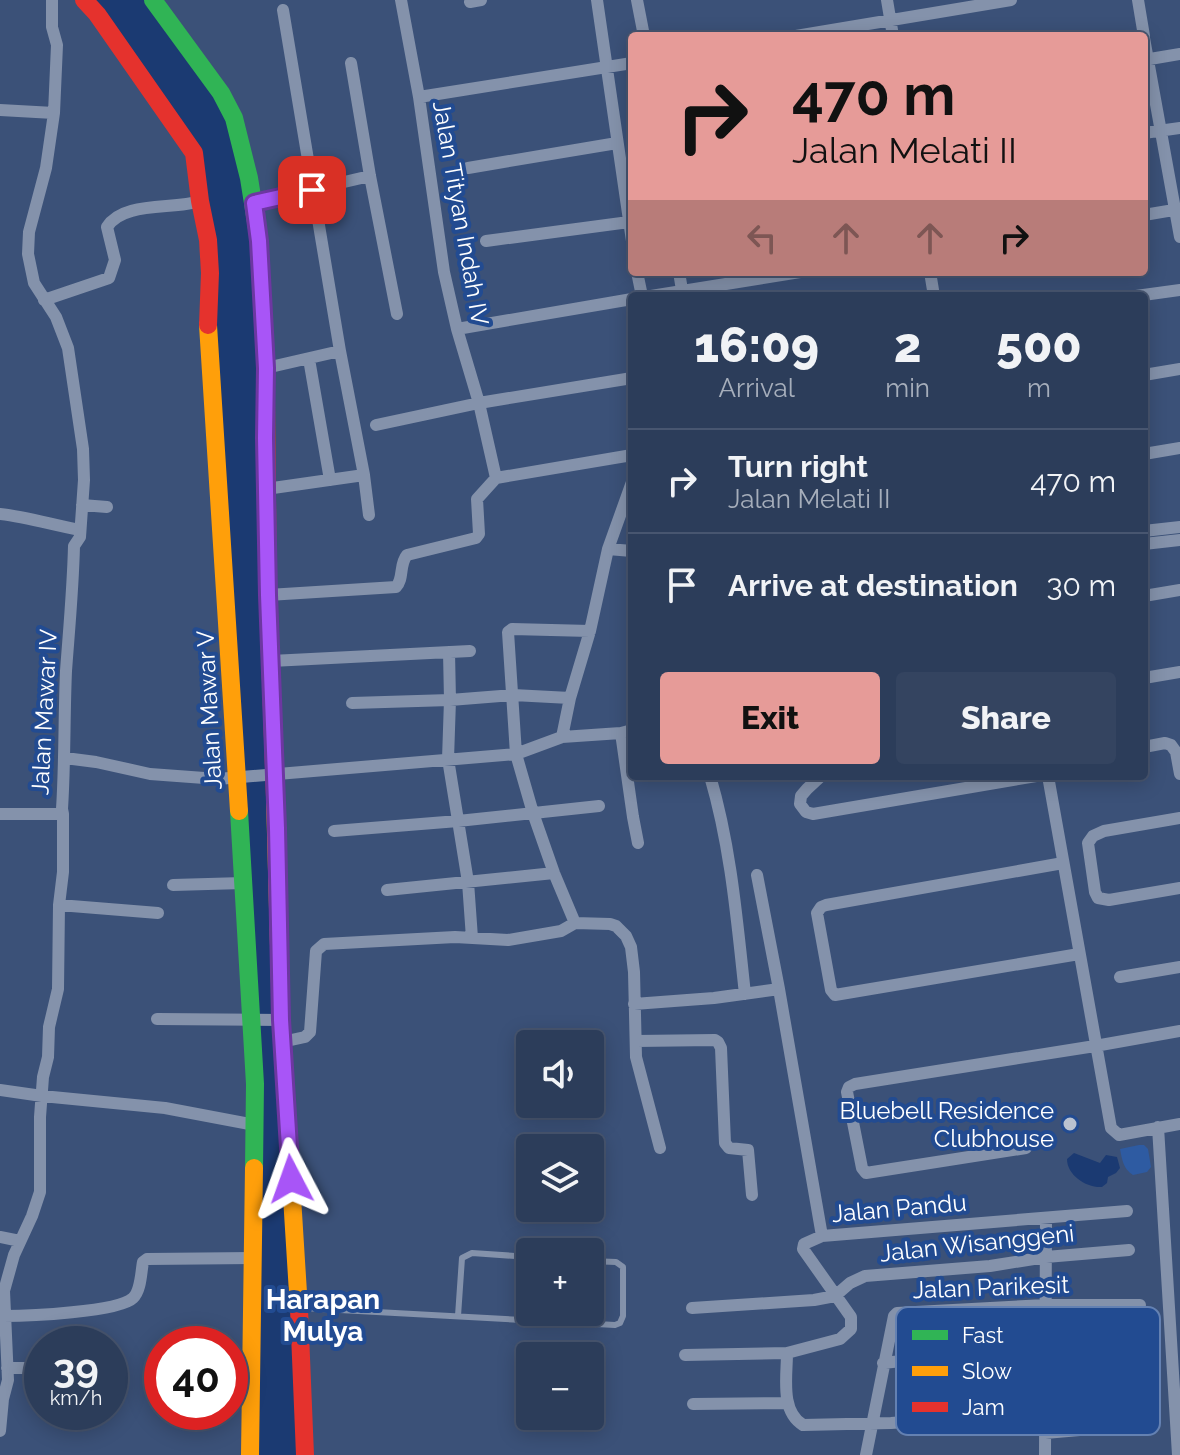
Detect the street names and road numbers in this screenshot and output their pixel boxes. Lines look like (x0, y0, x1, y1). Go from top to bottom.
street label: Jalan Tityan Indah IV (427, 98, 495, 328)
street label: Jalan Mawar IV (25, 628, 63, 796)
street label: Jalan Mawar V (190, 630, 228, 790)
street label: Jalan Pandu (830, 1188, 968, 1228)
street label: Jalan Wisanggeni (878, 1218, 1076, 1268)
street label: Jalan Parikesit (912, 1270, 1070, 1304)

